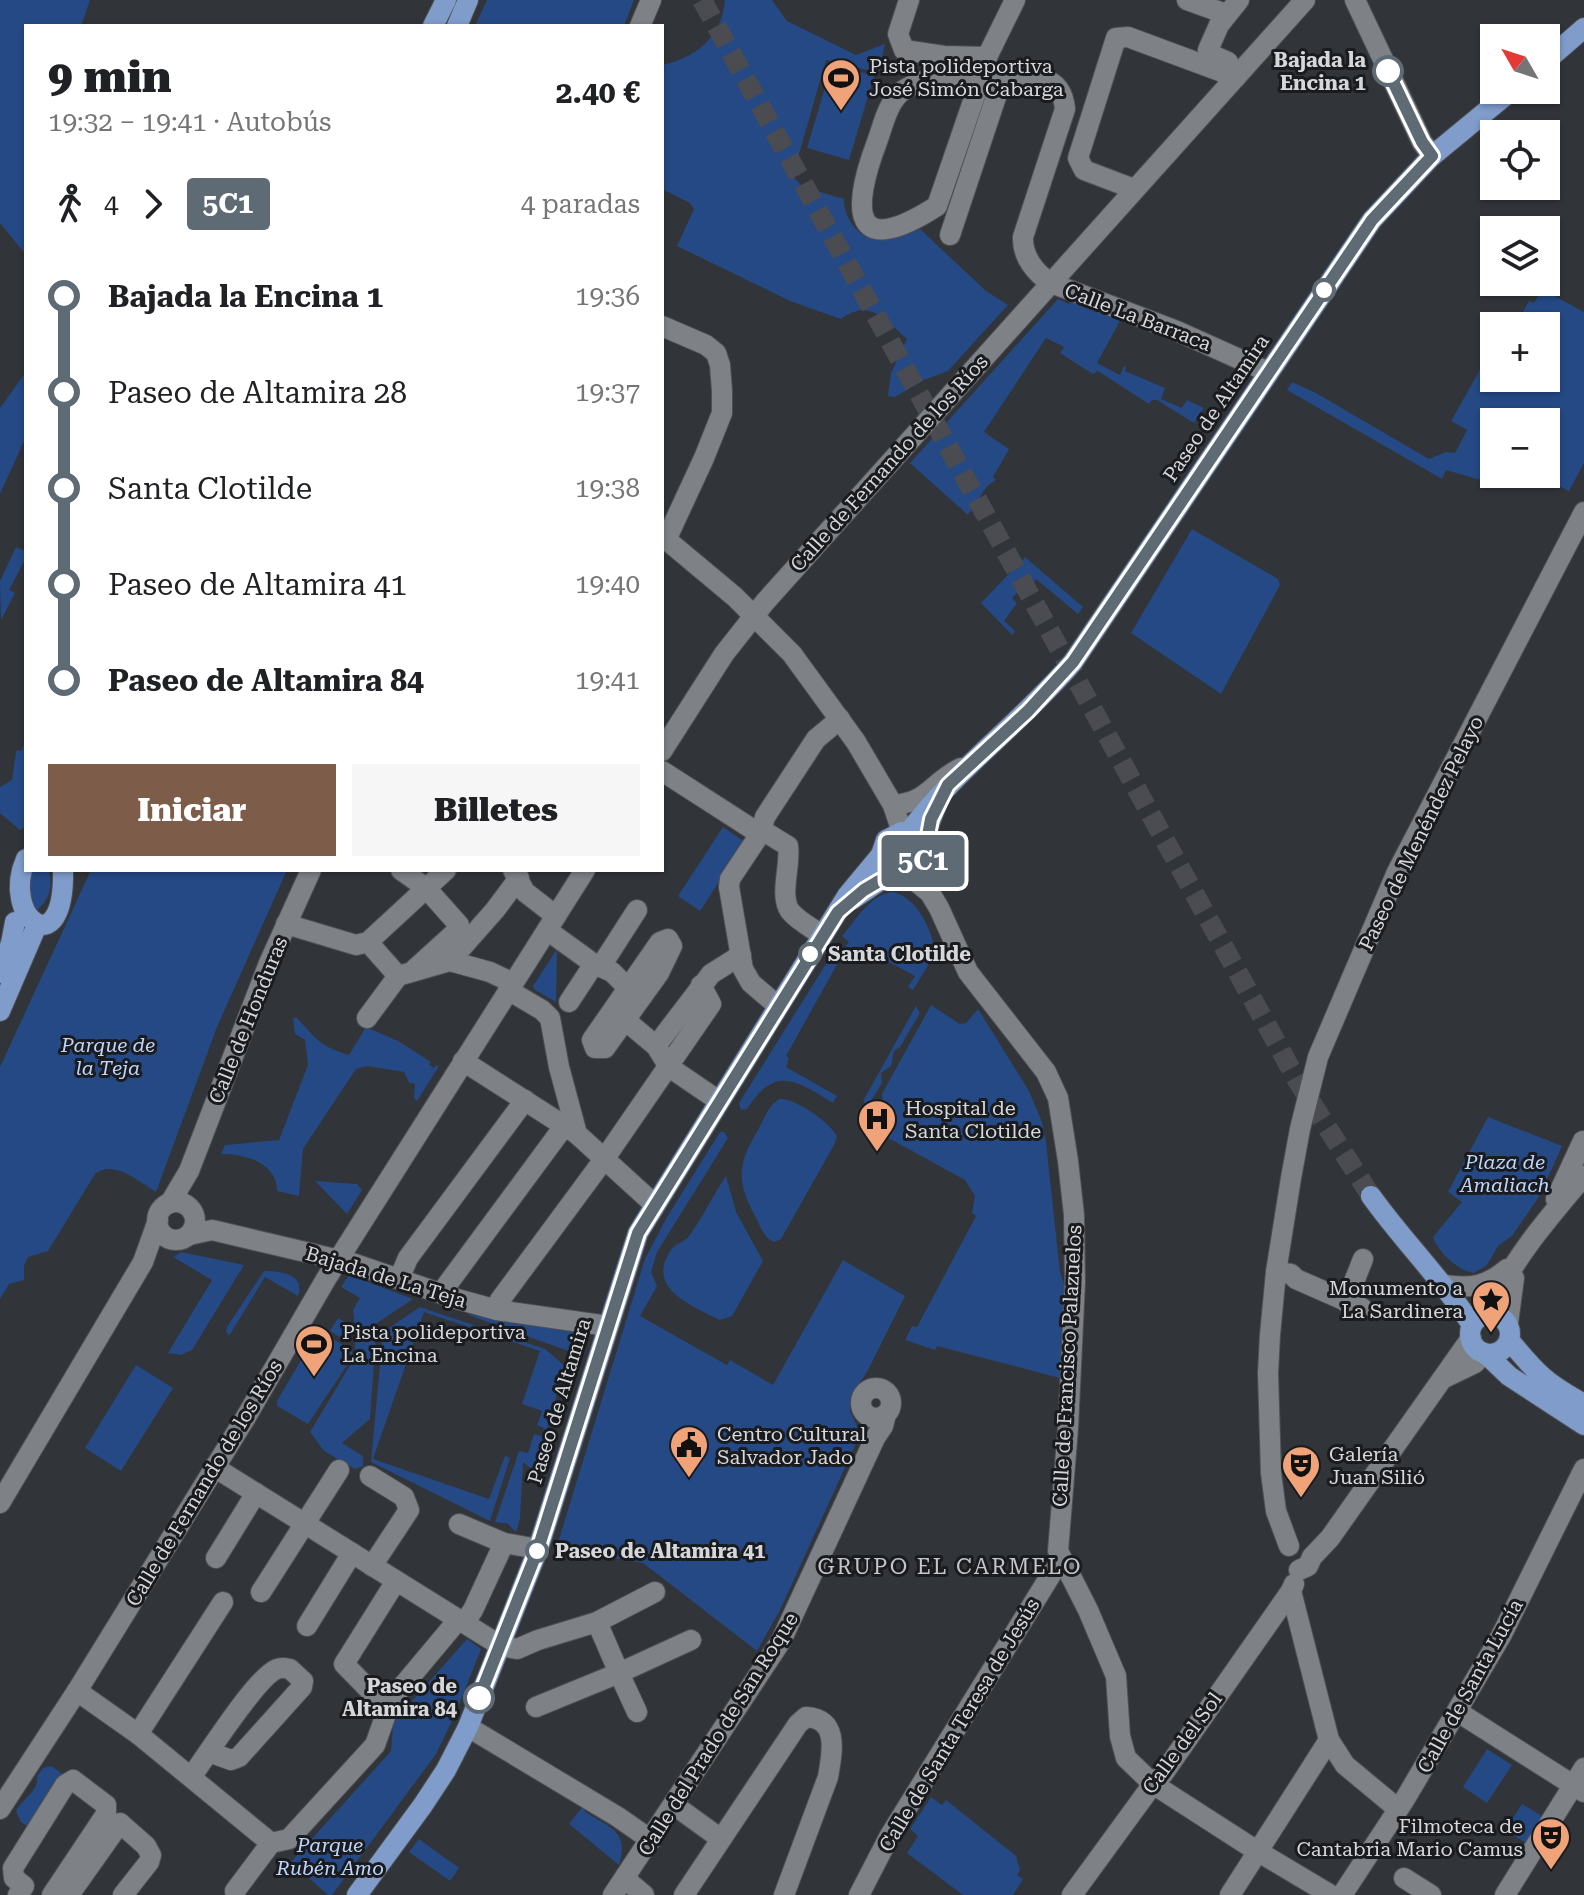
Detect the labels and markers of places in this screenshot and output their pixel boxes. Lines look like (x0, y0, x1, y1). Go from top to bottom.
place label: Bajada la Encina 1 (1274, 48, 1366, 95)
place label: Pista polideportiva José Simón Cabarga (869, 54, 1064, 101)
marker: Bajada la Encina 1 (1373, 56, 1403, 86)
sports icon: Pista polideportiva José Simón Cabarga (820, 57, 862, 112)
unlabelled marker (1313, 279, 1335, 301)
place label: Santa Clotilde (828, 942, 971, 966)
marker: Santa Clotilde (799, 943, 821, 965)
place label: Hospital de Santa Clotilde (905, 1096, 1041, 1143)
hospital icon: Hospital de Santa Clotilde (856, 1098, 898, 1153)
place label: Monumento a La Sardinera (1329, 1276, 1463, 1323)
place icon: Monumento a La Sardinera (1470, 1279, 1512, 1334)
place label: Pista polideportiva La Encina (342, 1320, 526, 1367)
sports icon: Pista polideportiva La Encina (293, 1323, 335, 1378)
place label: Centro Cultural Salvador Jado (717, 1422, 866, 1469)
public building icon: Centro Cultural Salvador Jado (668, 1424, 710, 1479)
place label: Galería Juan Silió (1329, 1442, 1425, 1489)
theatre icon: Galería Juan Silió (1280, 1444, 1322, 1499)
place label: Paseo de Altamira 41 (555, 1539, 766, 1563)
marker: Paseo de Altamira 41 (526, 1540, 548, 1562)
place label: Paseo de Altamira 84 (342, 1674, 458, 1721)
marker: Paseo de Altamira 84 (464, 1683, 494, 1713)
place label: Filmoteca de Cantabria Mario Camus (1296, 1814, 1523, 1861)
theatre icon: Filmoteca de Cantabria Mario Camus (1530, 1816, 1572, 1871)

